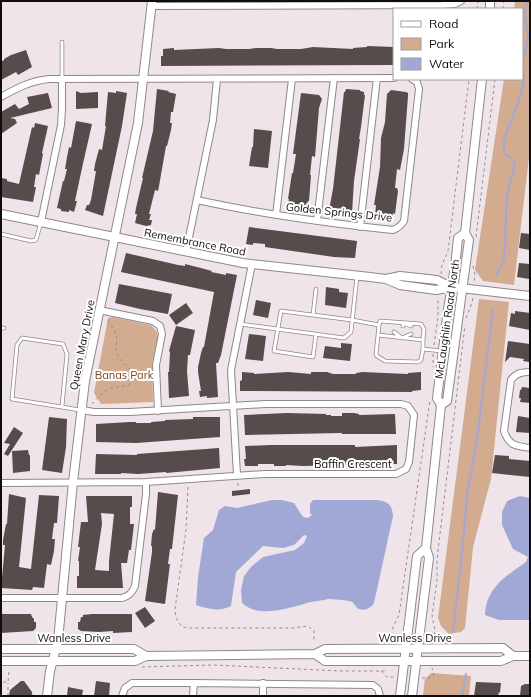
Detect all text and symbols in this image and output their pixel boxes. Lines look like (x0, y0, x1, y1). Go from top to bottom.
legend (393, 8, 523, 80)
text: Road (429, 16, 458, 31)
text: Park (429, 36, 455, 51)
text: Water (429, 56, 465, 71)
street label: Golden Springs Drive (285, 199, 393, 225)
street label: Remembrance Road (143, 225, 247, 259)
street label: McLaughlin Road North (432, 258, 462, 380)
street label: Queen Mary Drive (66, 299, 98, 391)
park label: Banas Park (95, 368, 154, 382)
street label: Baffin Crescent (314, 457, 392, 471)
street label: Wanless Drive (37, 631, 111, 645)
street label: Wanless Drive (378, 631, 452, 645)

